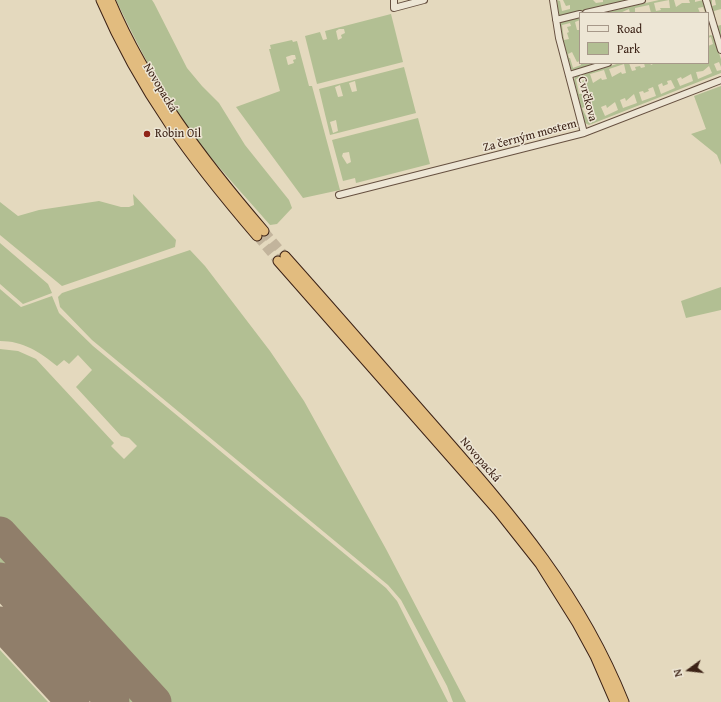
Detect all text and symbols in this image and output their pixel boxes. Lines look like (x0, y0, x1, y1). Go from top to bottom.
legend (579, 12, 709, 64)
text: Road (617, 20, 642, 37)
text: Park (617, 40, 640, 57)
street label: Novopacká (140, 61, 180, 115)
street label: Cvrčkova (574, 75, 600, 123)
street label: Za černým mostem (482, 117, 578, 155)
place label: Robin Oil (155, 127, 201, 141)
marker: Robin Oil (142, 129, 152, 139)
street label: Novopacká (457, 435, 503, 485)
north arrow (669, 650, 709, 690)
text: N (669, 667, 686, 679)

